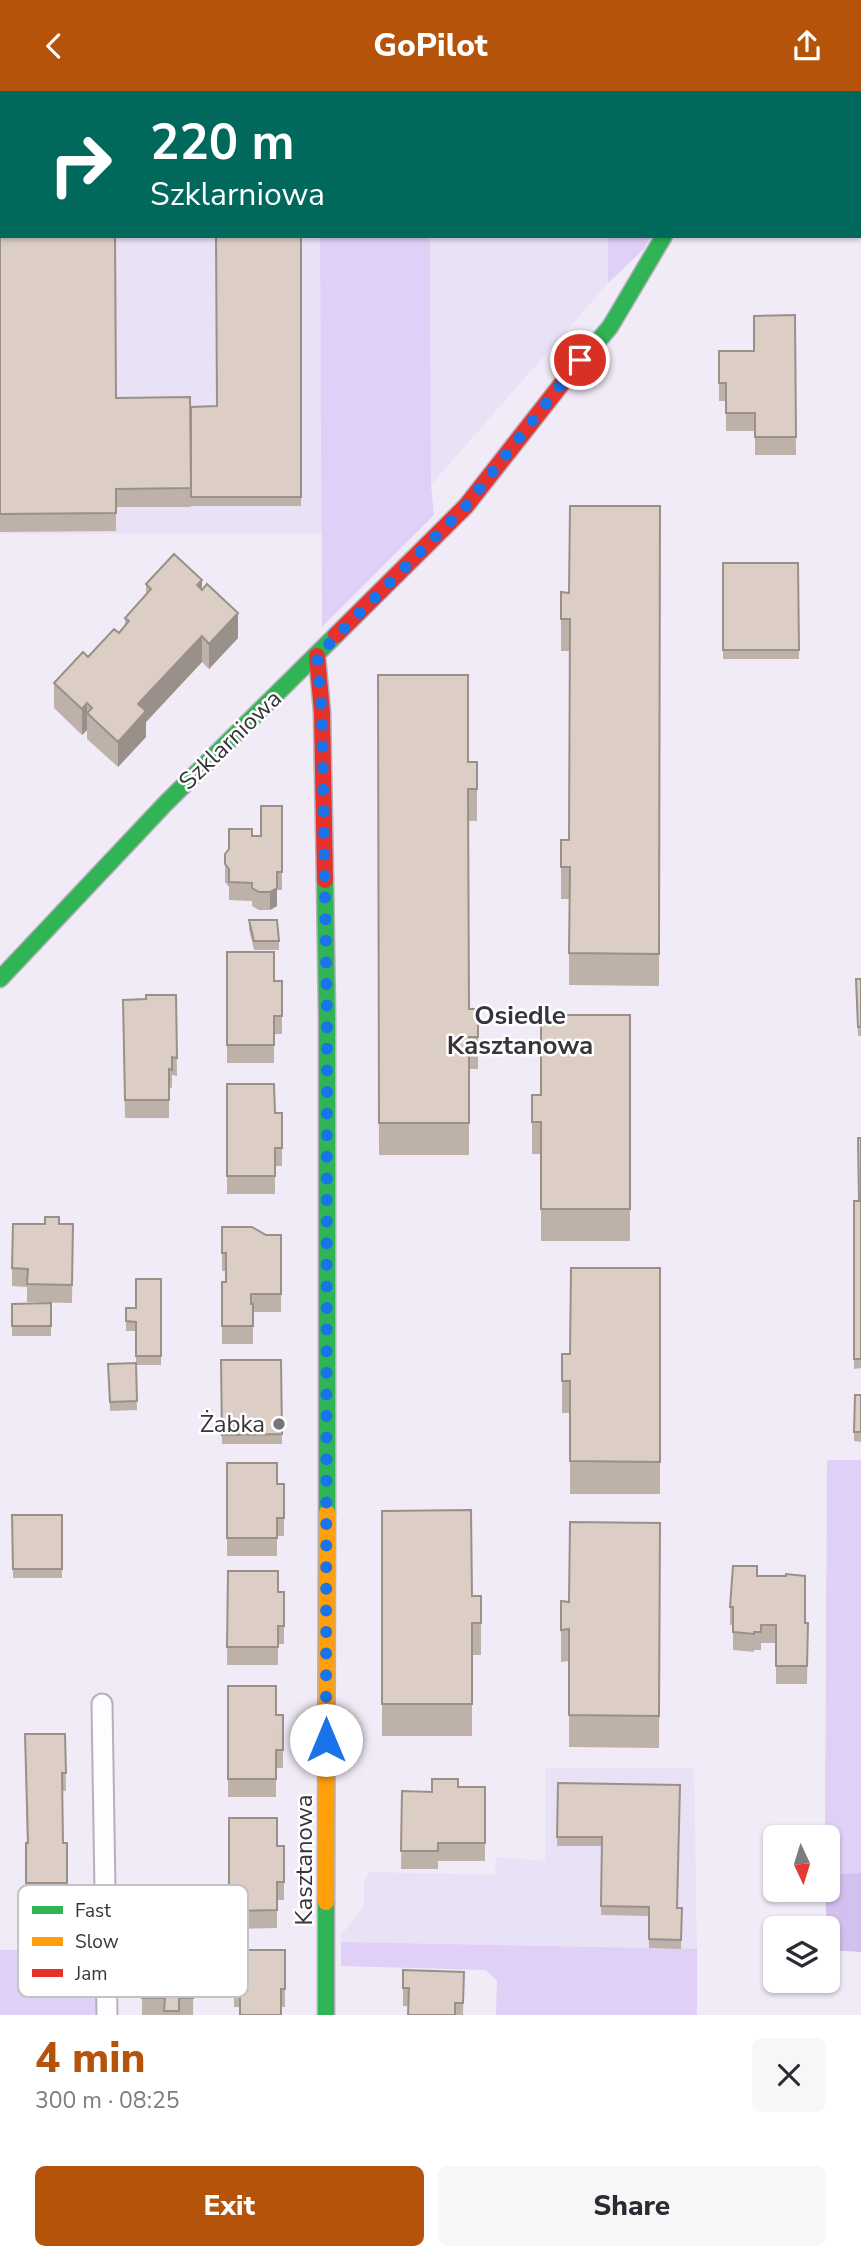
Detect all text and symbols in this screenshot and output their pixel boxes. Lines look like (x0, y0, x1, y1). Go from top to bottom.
text: GoPilot (373, 24, 488, 67)
icon: back (35, 27, 73, 65)
icon: share (788, 27, 826, 65)
text: 220 m (150, 109, 294, 176)
icon: right (35, 119, 126, 210)
text: Szklarniowa (150, 173, 325, 216)
pin (550, 330, 610, 390)
icon: arrive (561, 341, 599, 379)
street label: Szklarniowa (172, 683, 288, 797)
district label: Osiedle Kasztanowa (447, 998, 593, 1063)
place label: Żabka (200, 1408, 265, 1440)
marker: Żabka (271, 1416, 287, 1432)
position arrow (289, 1703, 363, 1777)
street label: Kasztanowa (288, 1795, 320, 1925)
north arrow (763, 1825, 840, 1902)
map controls (763, 1825, 840, 1993)
legend (18, 1885, 248, 1997)
text: Fast (75, 1898, 111, 1924)
button: layers (763, 1916, 840, 1993)
text: Slow (75, 1929, 119, 1955)
text: Jam (74, 1961, 108, 1987)
text: 4 min (35, 2030, 145, 2087)
button: close (752, 2038, 826, 2112)
text: 300 m · 08:25 (35, 2085, 180, 2116)
button: Exit (35, 2166, 424, 2246)
button: Share (438, 2166, 826, 2246)

